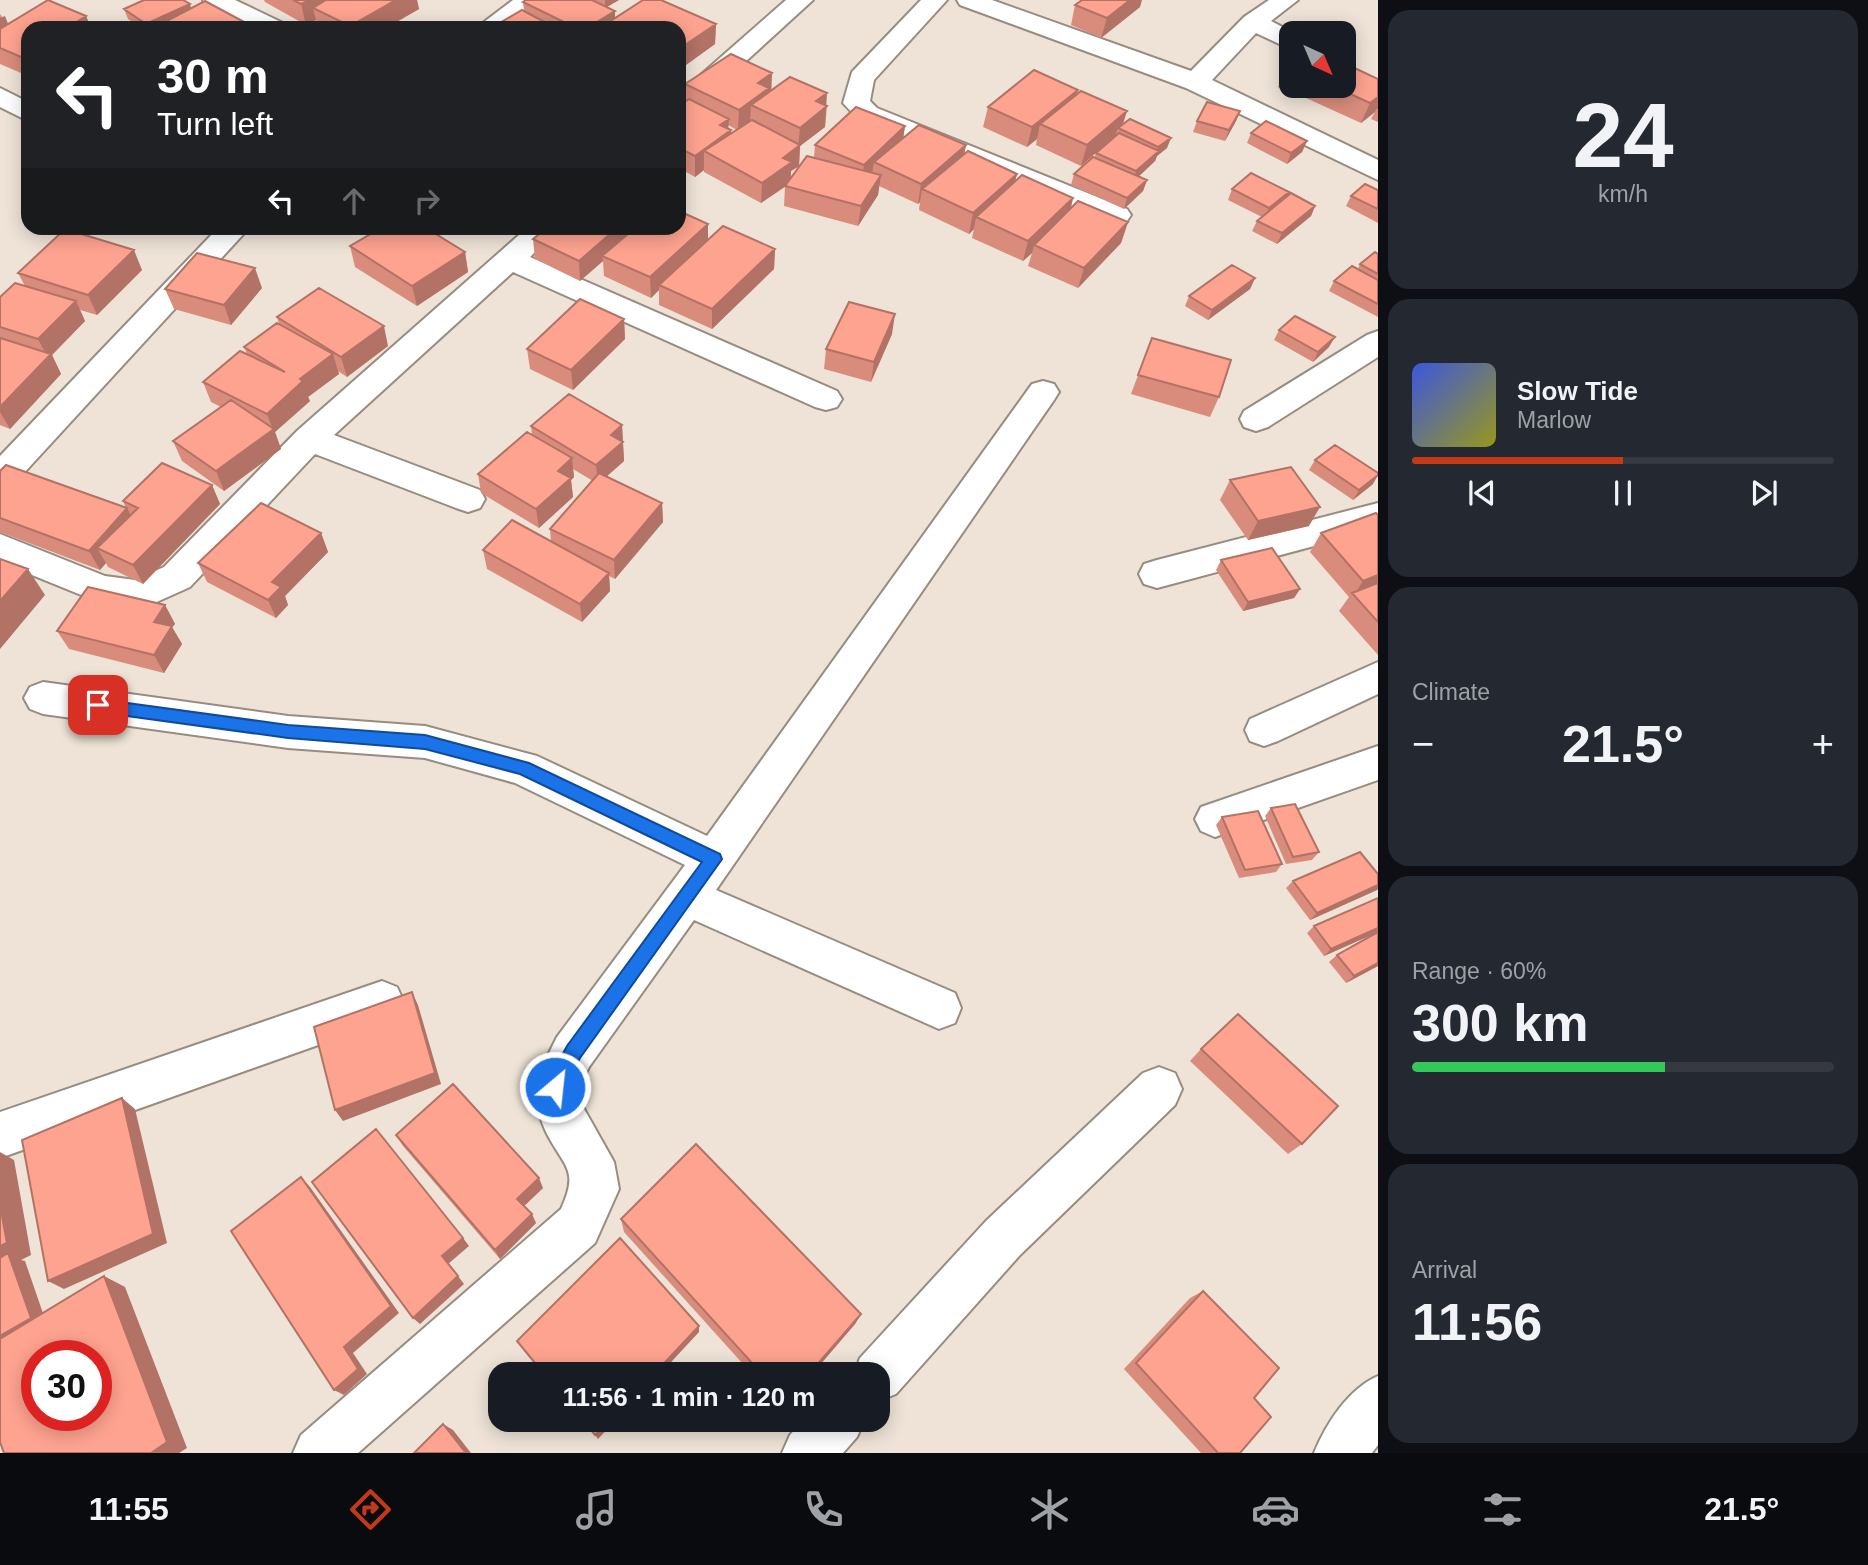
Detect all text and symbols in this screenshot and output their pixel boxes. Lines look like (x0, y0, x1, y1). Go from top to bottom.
north arrow (1279, 21, 1356, 98)
map controls (1279, 21, 1356, 98)
icon: left (42, 49, 133, 140)
text: 30 m (157, 49, 269, 103)
text: 24 (1572, 85, 1674, 186)
text: Turn left (157, 106, 273, 142)
text: km/h (1598, 181, 1648, 207)
icon: left (262, 182, 300, 220)
icon: ahead (335, 182, 373, 220)
icon: right (408, 182, 446, 220)
text: Slow Tide (1517, 376, 1638, 406)
text: Marlow (1517, 407, 1591, 433)
icon: previous (1463, 474, 1501, 512)
icon: pause (1604, 474, 1642, 512)
icon: next (1745, 474, 1783, 512)
pin (68, 675, 128, 735)
text: Climate (1412, 679, 1490, 705)
icon: arrive (79, 686, 117, 724)
text: 21.5° (1562, 715, 1684, 773)
text: − (1412, 723, 1434, 765)
text: + (1812, 723, 1834, 765)
text: Range · 60% (1412, 958, 1546, 984)
text: 300 km (1412, 994, 1588, 1052)
position arrow (518, 1050, 592, 1124)
text: Arrival (1412, 1257, 1477, 1283)
text: 11:56 (1412, 1293, 1542, 1351)
speed limit sign: 30 (21, 1340, 112, 1431)
text: 11:56 · 1 min · 120 m (563, 1382, 815, 1412)
icon: directions (346, 1485, 395, 1534)
icon: music (572, 1485, 621, 1534)
icon: phone (799, 1485, 848, 1534)
icon: climate (1025, 1485, 1074, 1534)
icon: car (1251, 1485, 1300, 1534)
icon: filters (1478, 1485, 1527, 1534)
text: 11:55 (89, 1491, 169, 1527)
text: 21.5° (1704, 1491, 1779, 1527)

